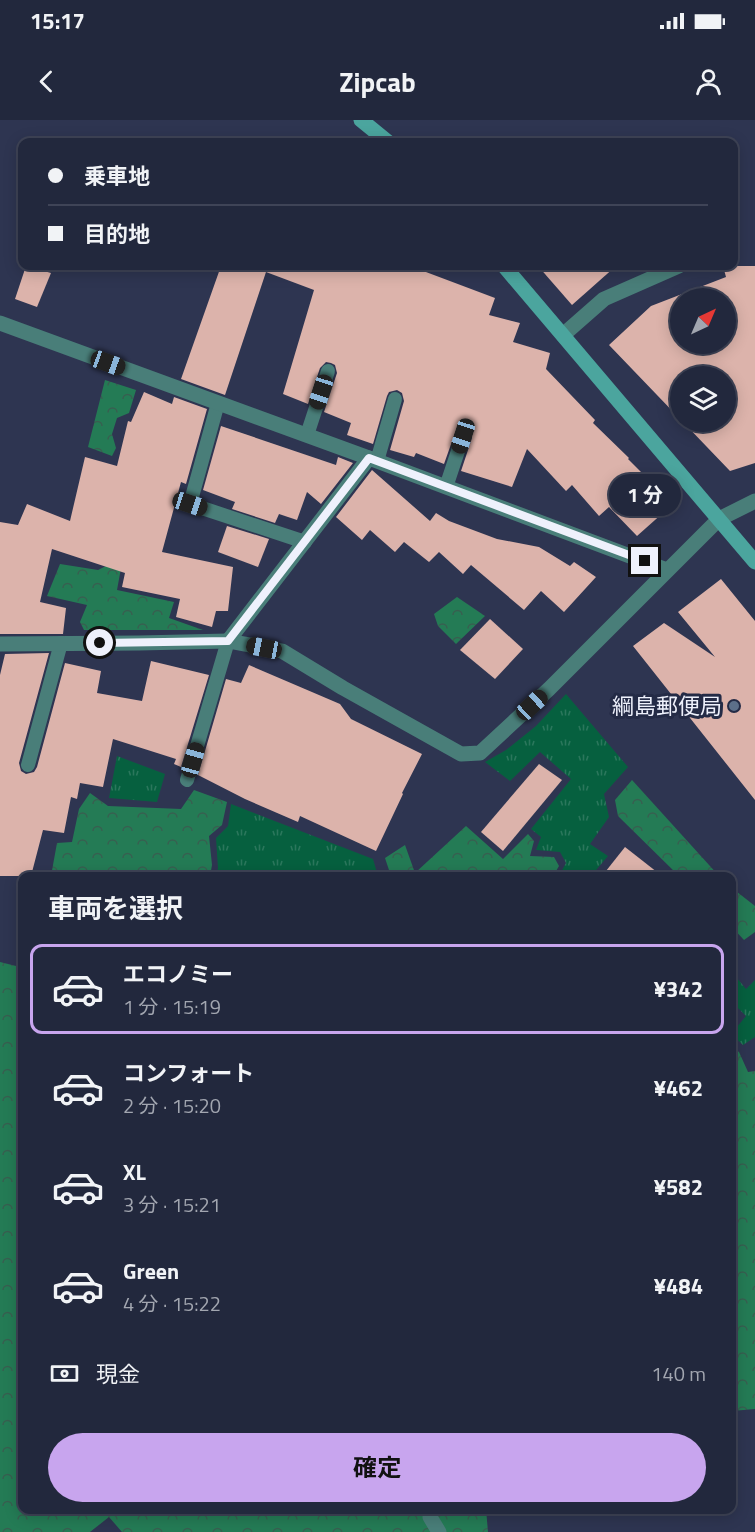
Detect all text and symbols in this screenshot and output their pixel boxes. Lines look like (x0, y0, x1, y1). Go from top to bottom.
text: 15:17 (30, 4, 85, 38)
text: Zipcab (339, 61, 416, 102)
icon: back (30, 65, 63, 98)
icon: person (692, 65, 725, 98)
text: 乗車地 (84, 159, 150, 193)
text: 目的地 (84, 217, 150, 251)
north arrow (670, 288, 736, 354)
map controls (670, 288, 736, 432)
car (88, 348, 128, 378)
button: layers (670, 366, 736, 432)
car (307, 372, 335, 412)
car (449, 416, 477, 456)
callout: 1 分 (609, 474, 681, 516)
text: 1 分 (627, 479, 663, 510)
car (170, 490, 210, 518)
route end (631, 547, 658, 574)
route start (86, 629, 113, 656)
car (245, 636, 283, 660)
car (513, 686, 551, 724)
place label: 綱島郵便局 (612, 689, 722, 723)
marker: 綱島郵便局 (727, 699, 741, 713)
car (179, 740, 207, 780)
text: 車両を選択 (48, 887, 183, 928)
text: エコノミー (123, 957, 233, 991)
icon: car (51, 962, 105, 1016)
text: ¥342 (654, 972, 703, 1006)
text: 1 分 · 15:19 (123, 991, 221, 1022)
text: コンフォート (123, 1056, 254, 1090)
icon: car (51, 1061, 105, 1115)
text: ¥462 (654, 1071, 703, 1105)
text: 2 分 · 15:20 (123, 1090, 221, 1121)
text: XL (123, 1155, 146, 1189)
icon: car (51, 1160, 105, 1214)
text: ¥582 (654, 1170, 703, 1204)
text: 3 分 · 15:21 (123, 1189, 221, 1220)
text: Green (123, 1254, 179, 1288)
icon: car (51, 1259, 105, 1313)
text: ¥484 (654, 1269, 703, 1303)
text: 4 分 · 15:22 (123, 1288, 221, 1319)
icon: cash (48, 1357, 81, 1390)
text: 現金 (96, 1357, 140, 1391)
text: 140 m (651, 1358, 706, 1389)
button: 確定 (48, 1433, 706, 1502)

